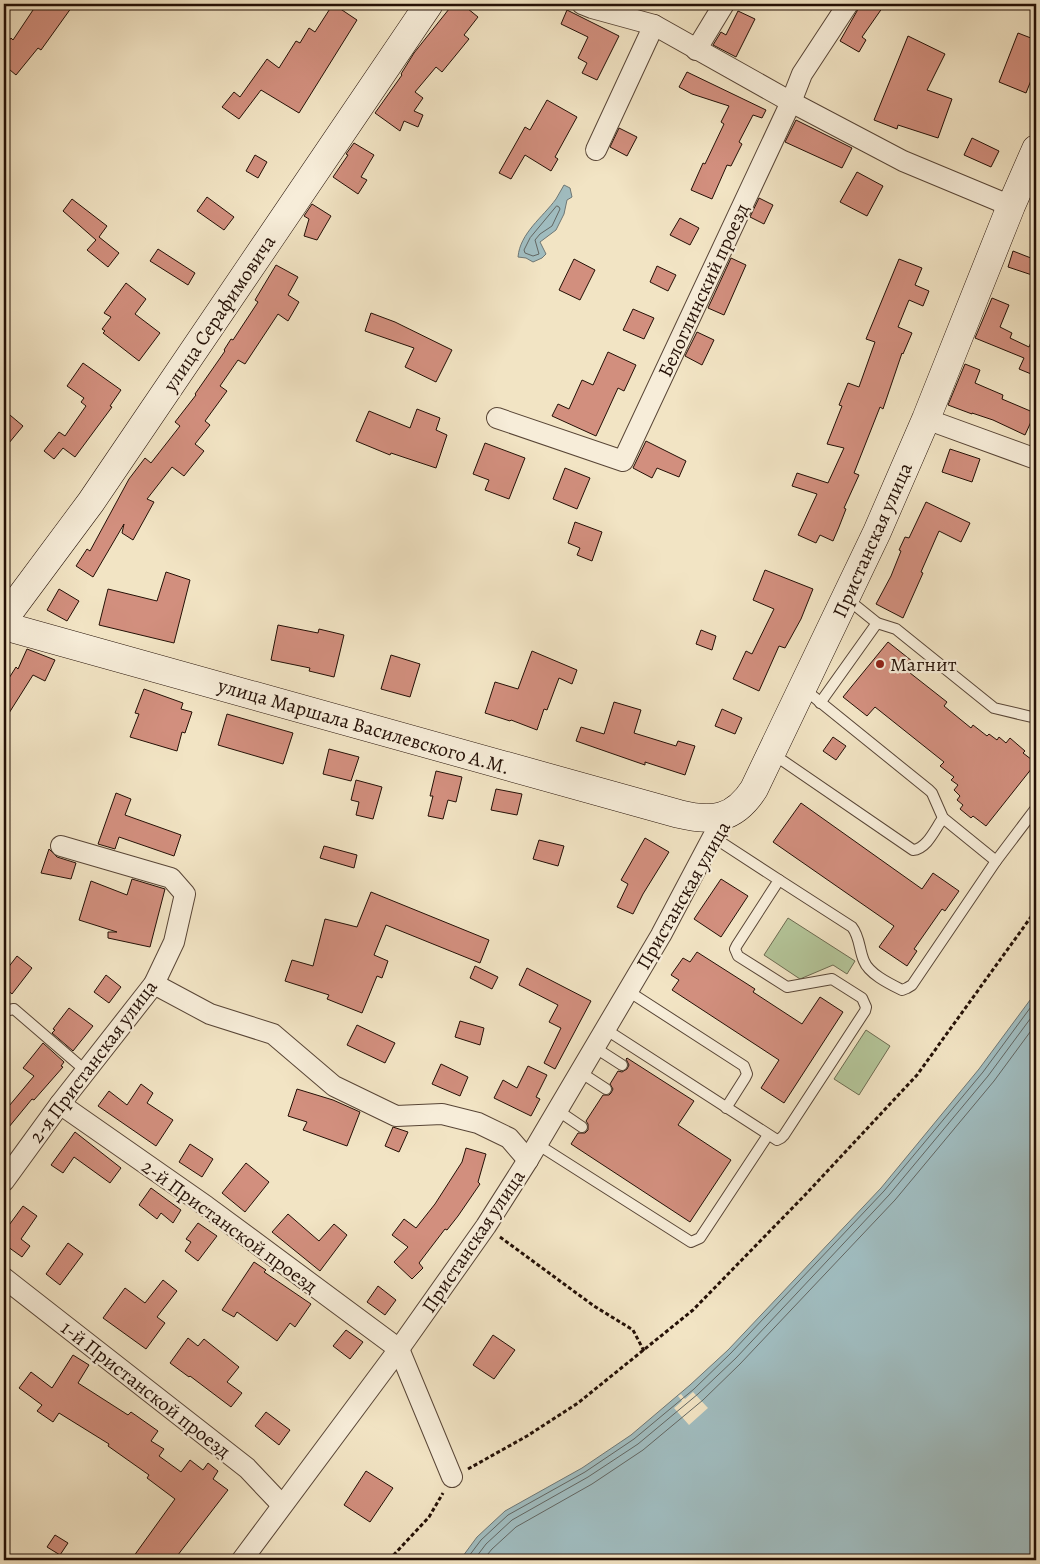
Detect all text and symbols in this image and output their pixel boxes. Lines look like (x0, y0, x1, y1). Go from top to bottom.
street label: Белоглинский проезд (651, 199, 756, 381)
street label: улица Серафимовича (156, 229, 282, 398)
street label: Пристанская улица (826, 458, 919, 622)
place label: Магнит (890, 651, 957, 678)
marker: Магнит (874, 658, 886, 670)
street label: улица Маршала Василевского А.М. (214, 672, 513, 781)
street label: Пристанская улица (630, 815, 737, 974)
street label: 2-я Пристанская улица (23, 974, 164, 1148)
street label: 2-й Пристанской проезд (136, 1153, 323, 1300)
street label: Пристанская улица (415, 1164, 532, 1318)
street label: 1-й Пристанской проезд (55, 1314, 236, 1464)

